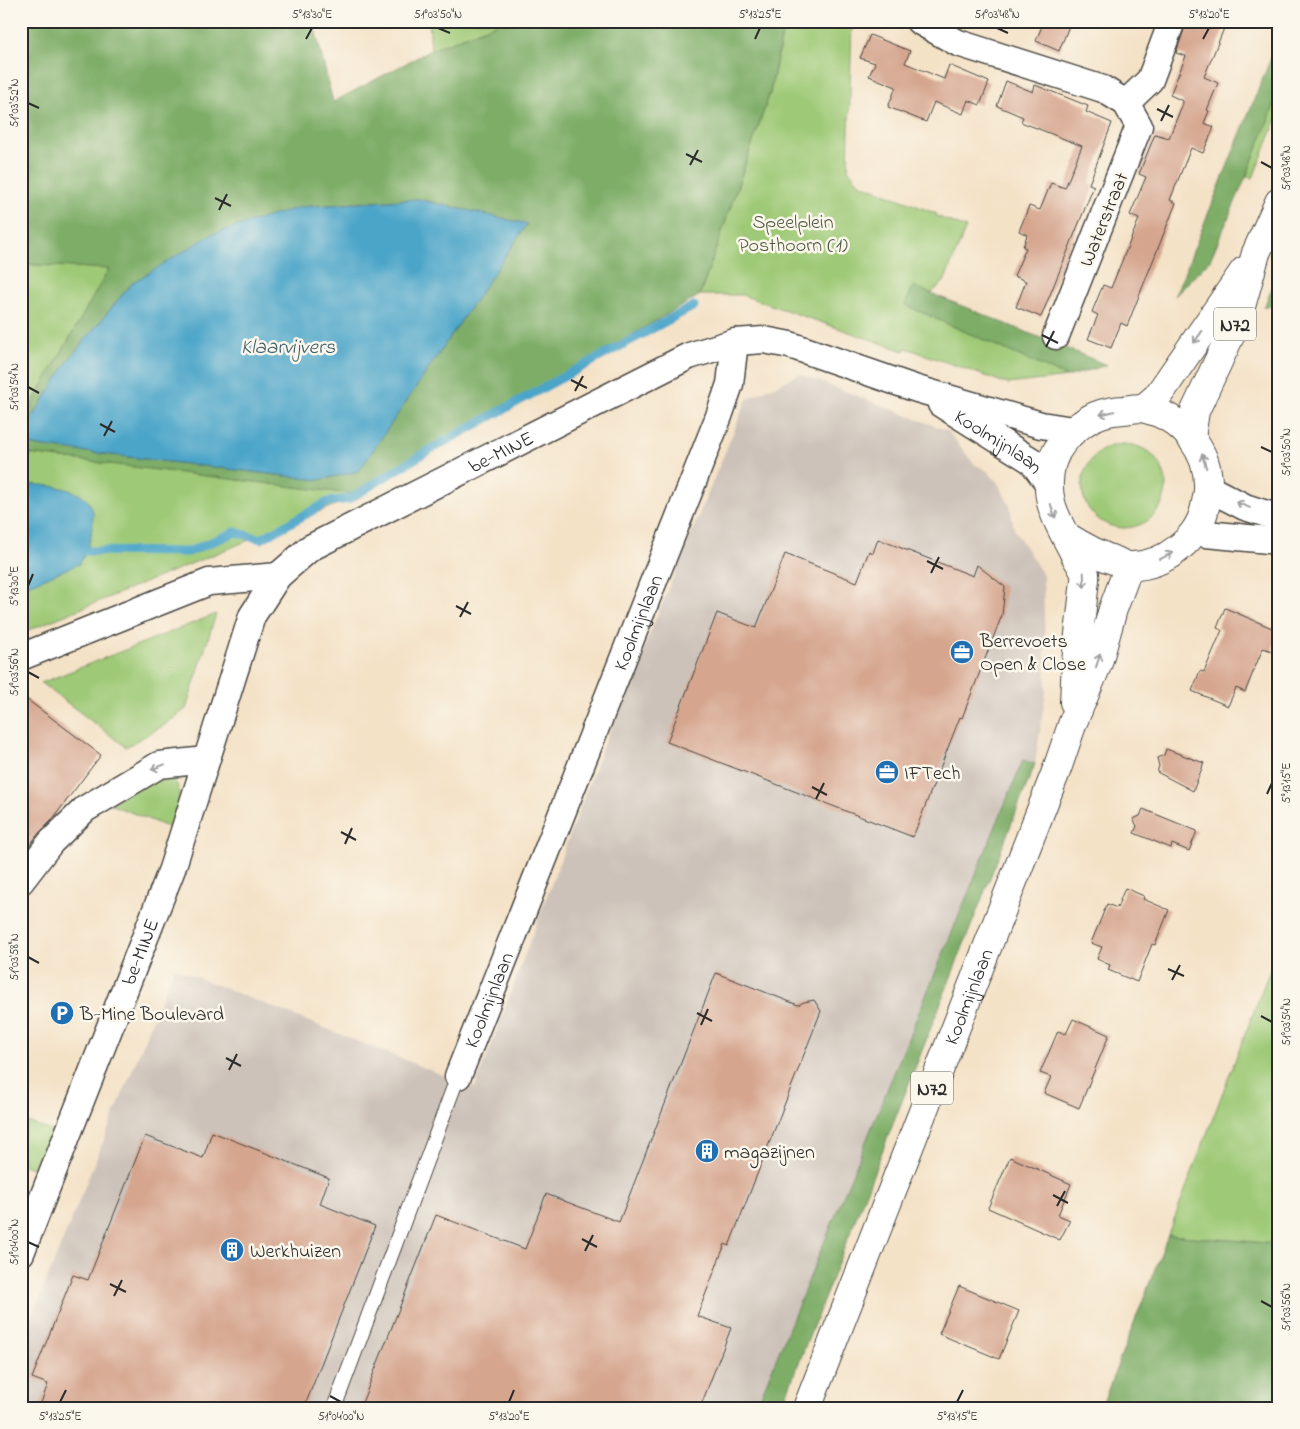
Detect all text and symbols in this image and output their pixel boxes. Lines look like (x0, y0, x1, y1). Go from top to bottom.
text: 5°13'30"E (292, 6, 332, 24)
text: 51°03'50"N (414, 6, 462, 24)
text: 5°13'25"E (738, 6, 782, 24)
text: 51°03'48"N (974, 6, 1020, 24)
text: 5°13'20"E (1188, 6, 1230, 24)
text: 51°03'52"N (6, 78, 24, 128)
text: 51°03'48"N (1278, 145, 1296, 191)
street label: Waterstraat (1073, 168, 1138, 272)
park label: Speelplein Posthoorn (1) (738, 209, 848, 261)
road number: N72 (1214, 308, 1256, 340)
one-way arrow (1193, 329, 1203, 343)
water label: Klaarvijvers (241, 333, 335, 363)
text: 51°03'54"N (6, 363, 24, 411)
street label: Koolmijnlaan (948, 404, 1049, 481)
one-way arrow (1099, 408, 1115, 418)
street label: be-MINE (464, 425, 539, 482)
text: 51°03'50"N (1278, 428, 1296, 476)
one-way arrow (1198, 454, 1208, 470)
one-way arrow (1236, 500, 1251, 510)
one-way arrow (1049, 503, 1058, 518)
one-way arrow (1158, 550, 1173, 560)
text: 5°13'30"E (6, 566, 24, 606)
street label: Koolmijnlaan (608, 571, 672, 675)
one-way arrow (1079, 572, 1089, 588)
place label: Berrevoets Open & Close (979, 628, 1086, 680)
office icon: Berrevoets Open & Close (949, 639, 975, 665)
text: 51°03'56"N (6, 648, 24, 696)
one-way arrow (1094, 654, 1103, 669)
office icon: IFTech (874, 759, 900, 785)
place label: IFTech (904, 760, 960, 789)
one-way arrow (151, 763, 166, 772)
text: 5°13'15"E (1278, 763, 1296, 803)
street label: be-MINE (116, 915, 168, 990)
text: 51°03'58"N (6, 933, 24, 981)
street label: Koolmijnlaan (938, 945, 1002, 1050)
street label: Koolmijnlaan (458, 948, 523, 1053)
text: 51°03'54"N (1278, 998, 1296, 1046)
parking icon: B-Mine Boulevard (49, 1000, 75, 1026)
place label: B-Mine Boulevard (79, 1001, 224, 1030)
road number: N72 (911, 1072, 953, 1104)
building icon: magazijnen (694, 1138, 720, 1164)
place label: magazijnen (724, 1139, 815, 1169)
text: 51°04'00"N (6, 1219, 24, 1265)
building icon: Werkhuizen (219, 1237, 245, 1263)
place label: Werkhuizen (250, 1238, 341, 1267)
text: 51°03'56"N (1278, 1283, 1296, 1331)
text: 5°13'25"E (38, 1408, 82, 1426)
text: 51°04'00"N (318, 1408, 364, 1426)
text: 5°13'20"E (488, 1408, 530, 1426)
text: 5°13'15"E (937, 1408, 977, 1426)

